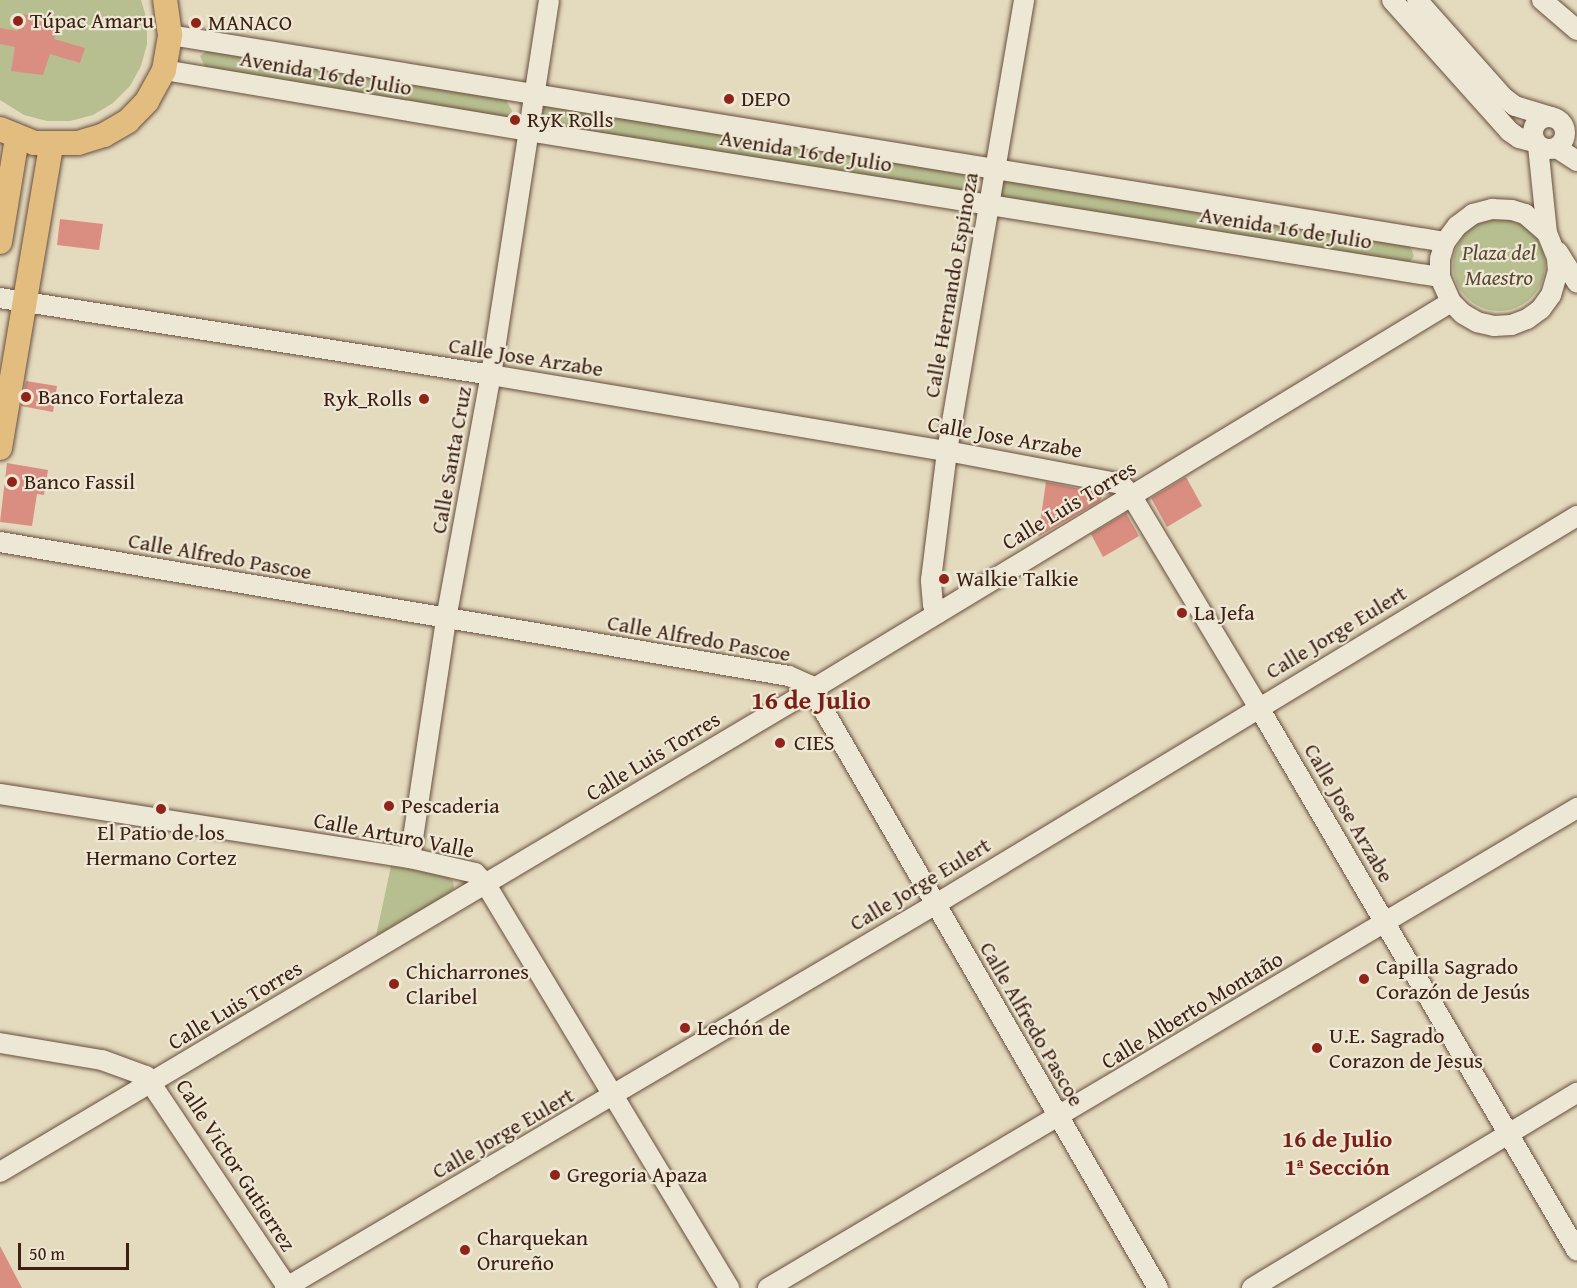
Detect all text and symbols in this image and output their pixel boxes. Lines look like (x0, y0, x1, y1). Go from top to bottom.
place label: Túpac Amaru (30, 8, 154, 34)
place label: MANACO (208, 10, 292, 36)
marker: Túpac Amaru (11, 14, 25, 28)
marker: MANACO (189, 16, 203, 30)
street label: Avenida 16 de Julio (238, 45, 414, 101)
place label: DEPO (741, 86, 791, 112)
marker: DEPO (722, 92, 736, 106)
place label: RyK Rolls (527, 107, 613, 133)
marker: RyK Rolls (508, 113, 522, 127)
street label: Avenida 16 de Julio (718, 124, 894, 178)
street label: Calle Hernando Espinoza (918, 170, 984, 400)
street label: Avenida 16 de Julio (1198, 201, 1374, 255)
park label: Plaza del Maestro (1462, 239, 1536, 290)
street label: Calle Jose Arzabe (447, 332, 605, 382)
place label: Banco Fortaleza (38, 384, 184, 410)
street label: Calle Santa Cruz (425, 384, 477, 536)
place label: Ryk_Rolls (324, 386, 412, 412)
marker: Banco Fortaleza (19, 390, 33, 404)
marker: Ryk_Rolls (417, 392, 431, 406)
street label: Calle Jose Arzabe (926, 410, 1084, 464)
street label: Calle Luis Torres (997, 455, 1141, 555)
place label: Banco Fassil (24, 469, 135, 495)
marker: Banco Fassil (5, 475, 19, 489)
street label: Calle Alfredo Pascoe (126, 527, 314, 585)
place label: Walkie Talkie (956, 566, 1079, 592)
marker: Walkie Talkie (937, 572, 951, 586)
street label: Calle Jorge Eulert (1261, 580, 1411, 684)
place label: La Jefa (1194, 600, 1255, 626)
marker: La Jefa (1175, 606, 1189, 620)
street label: Calle Alfredo Pascoe (605, 609, 793, 667)
district label: 16 de Julio (751, 684, 871, 716)
street label: Calle Luis Torres (581, 706, 725, 806)
place label: CIES (794, 730, 835, 756)
marker: CIES (771, 734, 789, 752)
street label: Calle Jose Arzabe (1299, 739, 1399, 887)
place label: Pescaderia (401, 793, 500, 819)
marker: Pescaderia (382, 799, 396, 813)
marker: El Patio de los Hermano Cortez (154, 802, 168, 816)
street label: Calle Arturo Valle (312, 806, 476, 864)
place label: El Patio de los Hermano Cortez (86, 819, 236, 870)
street label: Calle Jorge Eulert (845, 832, 995, 936)
street label: Calle Alfredo Pascoe (974, 937, 1090, 1111)
street label: Calle Alberto Montaño (1096, 945, 1288, 1075)
place label: Capilla Sagrado Corazón de Jesús (1376, 953, 1530, 1004)
street label: Calle Luis Torres (163, 955, 307, 1055)
place label: Chicharrones Claribel (406, 958, 529, 1010)
marker: Capilla Sagrado Corazón de Jesús (1357, 972, 1371, 986)
marker: Chicharrones Claribel (387, 977, 401, 991)
place label: Lechón de (697, 1015, 790, 1041)
marker: Lechón de (678, 1021, 692, 1035)
place label: U.E. Sagrado Corazon de Jesus (1329, 1022, 1483, 1074)
marker: U.E. Sagrado Corazon de Jesus (1310, 1041, 1324, 1055)
street label: Calle Victor Gutierrez (170, 1074, 302, 1256)
street label: Calle Jorge Eulert (427, 1082, 579, 1184)
district label: 16 de Julio 1ª Sección (1282, 1125, 1392, 1181)
place label: Gregoria Apaza (567, 1162, 707, 1188)
marker: Gregoria Apaza (548, 1168, 562, 1182)
place label: Charquekan Orureño (477, 1224, 588, 1276)
scale bar (21, 1231, 132, 1269)
text: 50 m (29, 1240, 65, 1267)
marker: Charquekan Orureño (458, 1243, 472, 1257)

